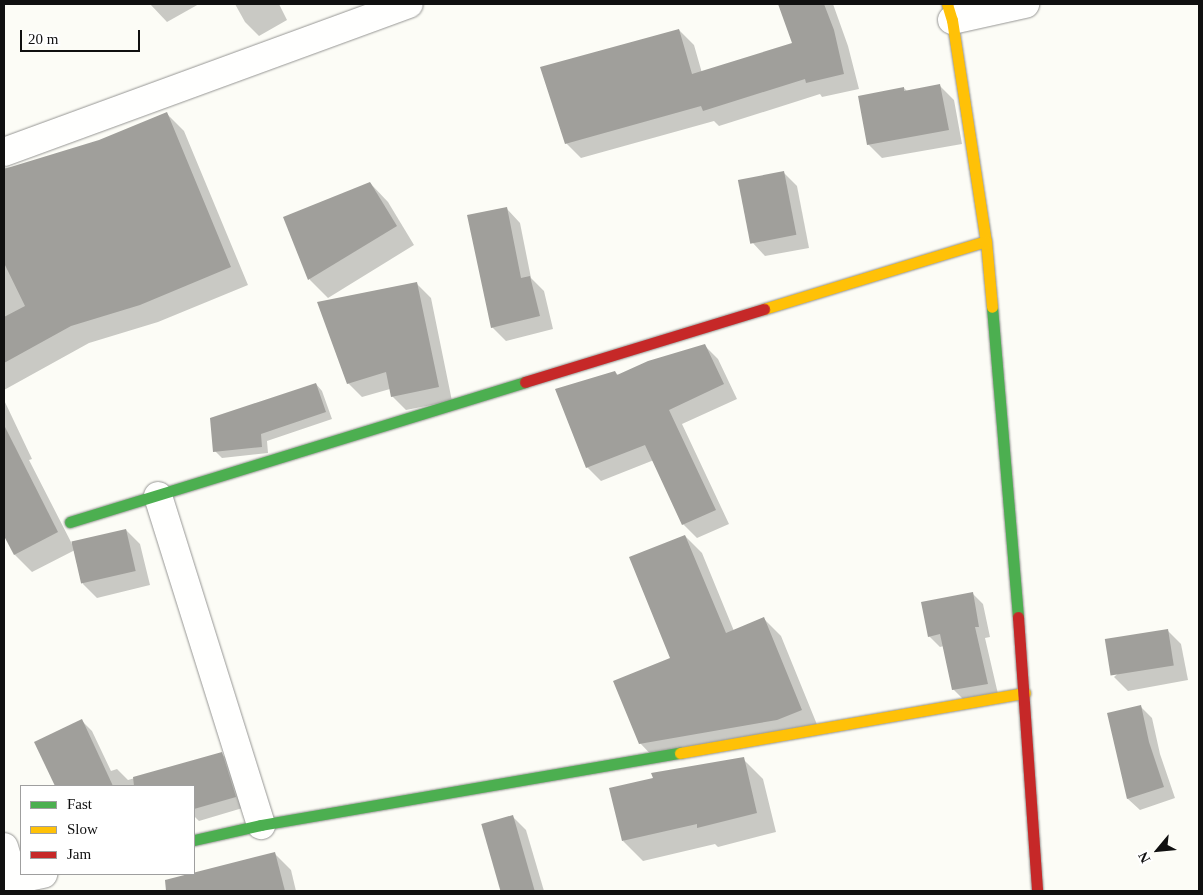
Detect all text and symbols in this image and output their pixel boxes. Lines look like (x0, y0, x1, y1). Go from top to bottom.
scale bar (22, 20, 142, 52)
text: 20 m (28, 31, 58, 47)
legend (20, 785, 195, 875)
text: Fast (67, 796, 92, 812)
text: Slow (67, 821, 98, 837)
north arrow (1133, 825, 1183, 875)
text: Jam (67, 846, 91, 862)
text: N (1135, 849, 1153, 865)

